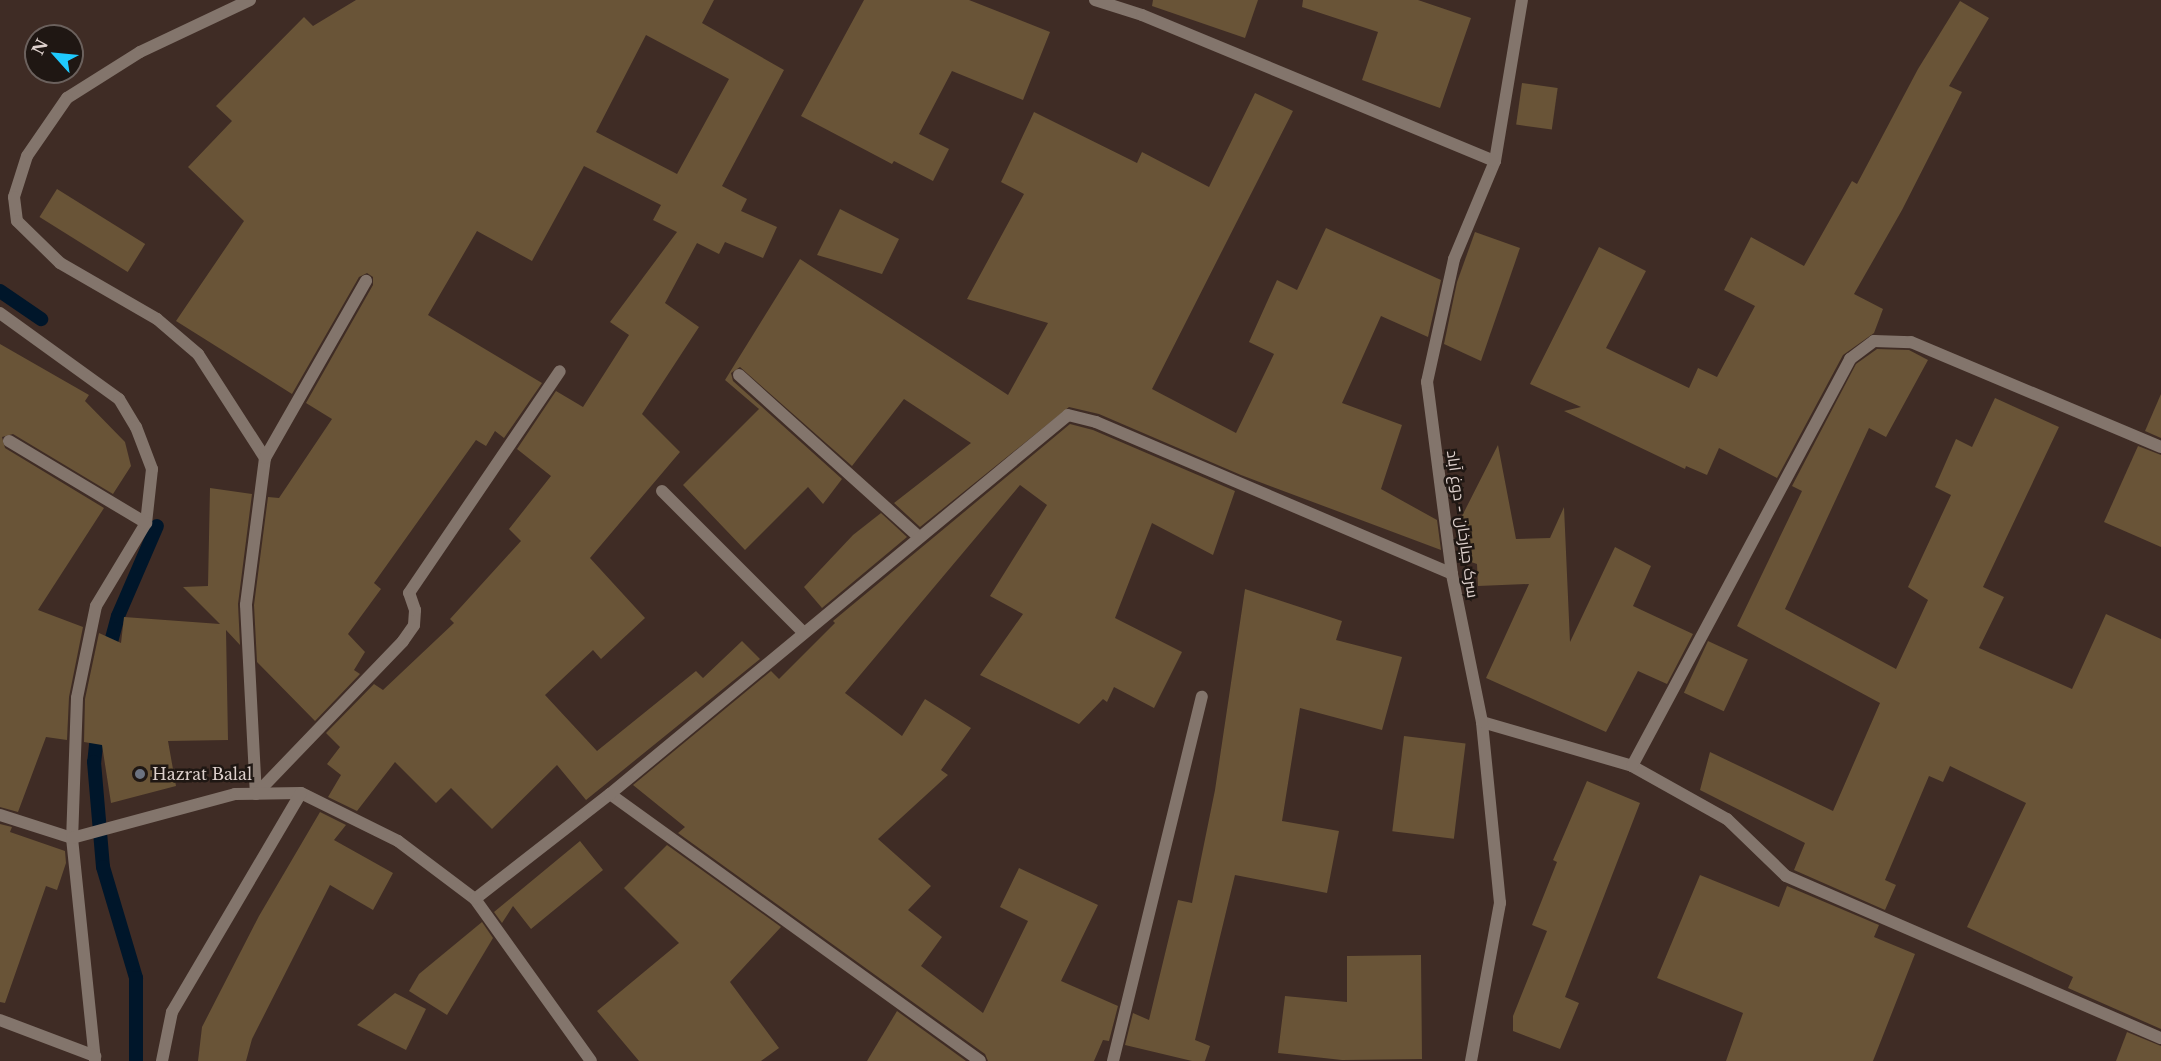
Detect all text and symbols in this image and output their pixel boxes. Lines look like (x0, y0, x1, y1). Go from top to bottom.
north arrow (24, 24, 84, 84)
text: N (27, 35, 52, 58)
street label: سرک جبارخان - دوغ آباد (1443, 449, 1483, 599)
place label: Hazrat Balal (152, 764, 252, 784)
marker: Hazrat Balal (133, 767, 147, 781)

